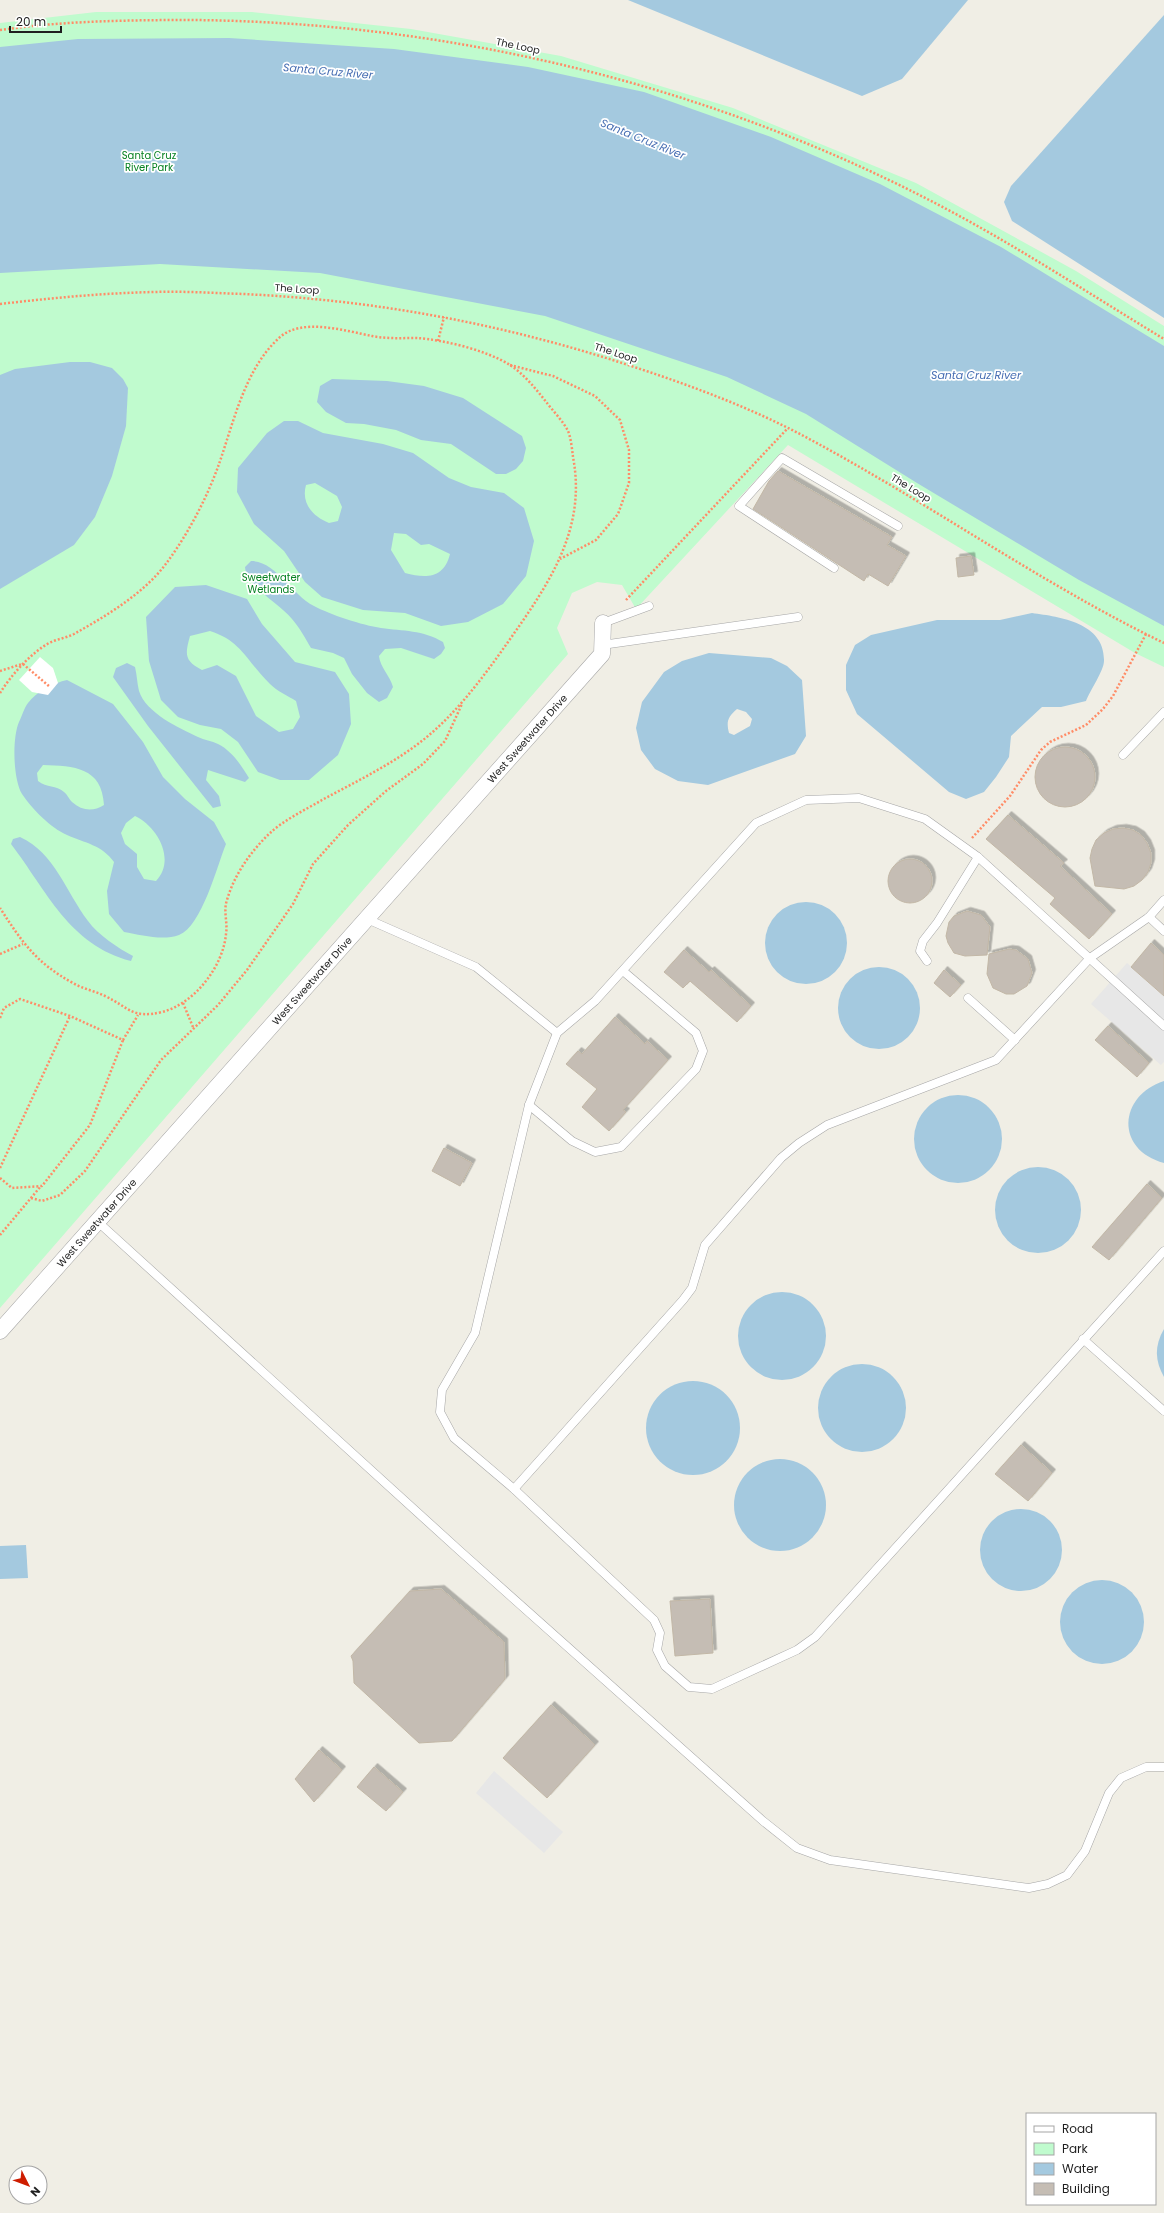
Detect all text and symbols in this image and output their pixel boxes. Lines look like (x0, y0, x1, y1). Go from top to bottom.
scale bar (10, 8, 61, 34)
text: 20 m (16, 13, 46, 30)
street label: The Loop (495, 34, 542, 58)
water label: Santa Cruz River (282, 59, 374, 83)
water label: Santa Cruz River (598, 115, 689, 164)
park label: Santa Cruz River Park (122, 148, 177, 175)
street label: The Loop (274, 280, 320, 298)
street label: The Loop (592, 339, 640, 367)
water label: Santa Cruz River (931, 367, 1022, 383)
street label: The Loop (888, 470, 934, 506)
park label: Sweetwater Wetlands (242, 570, 301, 597)
street label: West Sweetwater Drive (483, 691, 570, 786)
street label: West Sweetwater Drive (268, 933, 355, 1028)
street label: West Sweetwater Drive (53, 1175, 140, 1270)
legend (1026, 2113, 1156, 2205)
text: Road (1062, 2120, 1093, 2137)
text: Park (1062, 2140, 1089, 2157)
text: Water (1062, 2160, 1099, 2177)
north arrow (8, 2165, 48, 2205)
text: Building (1062, 2180, 1110, 2197)
text: N (27, 2183, 44, 2200)

